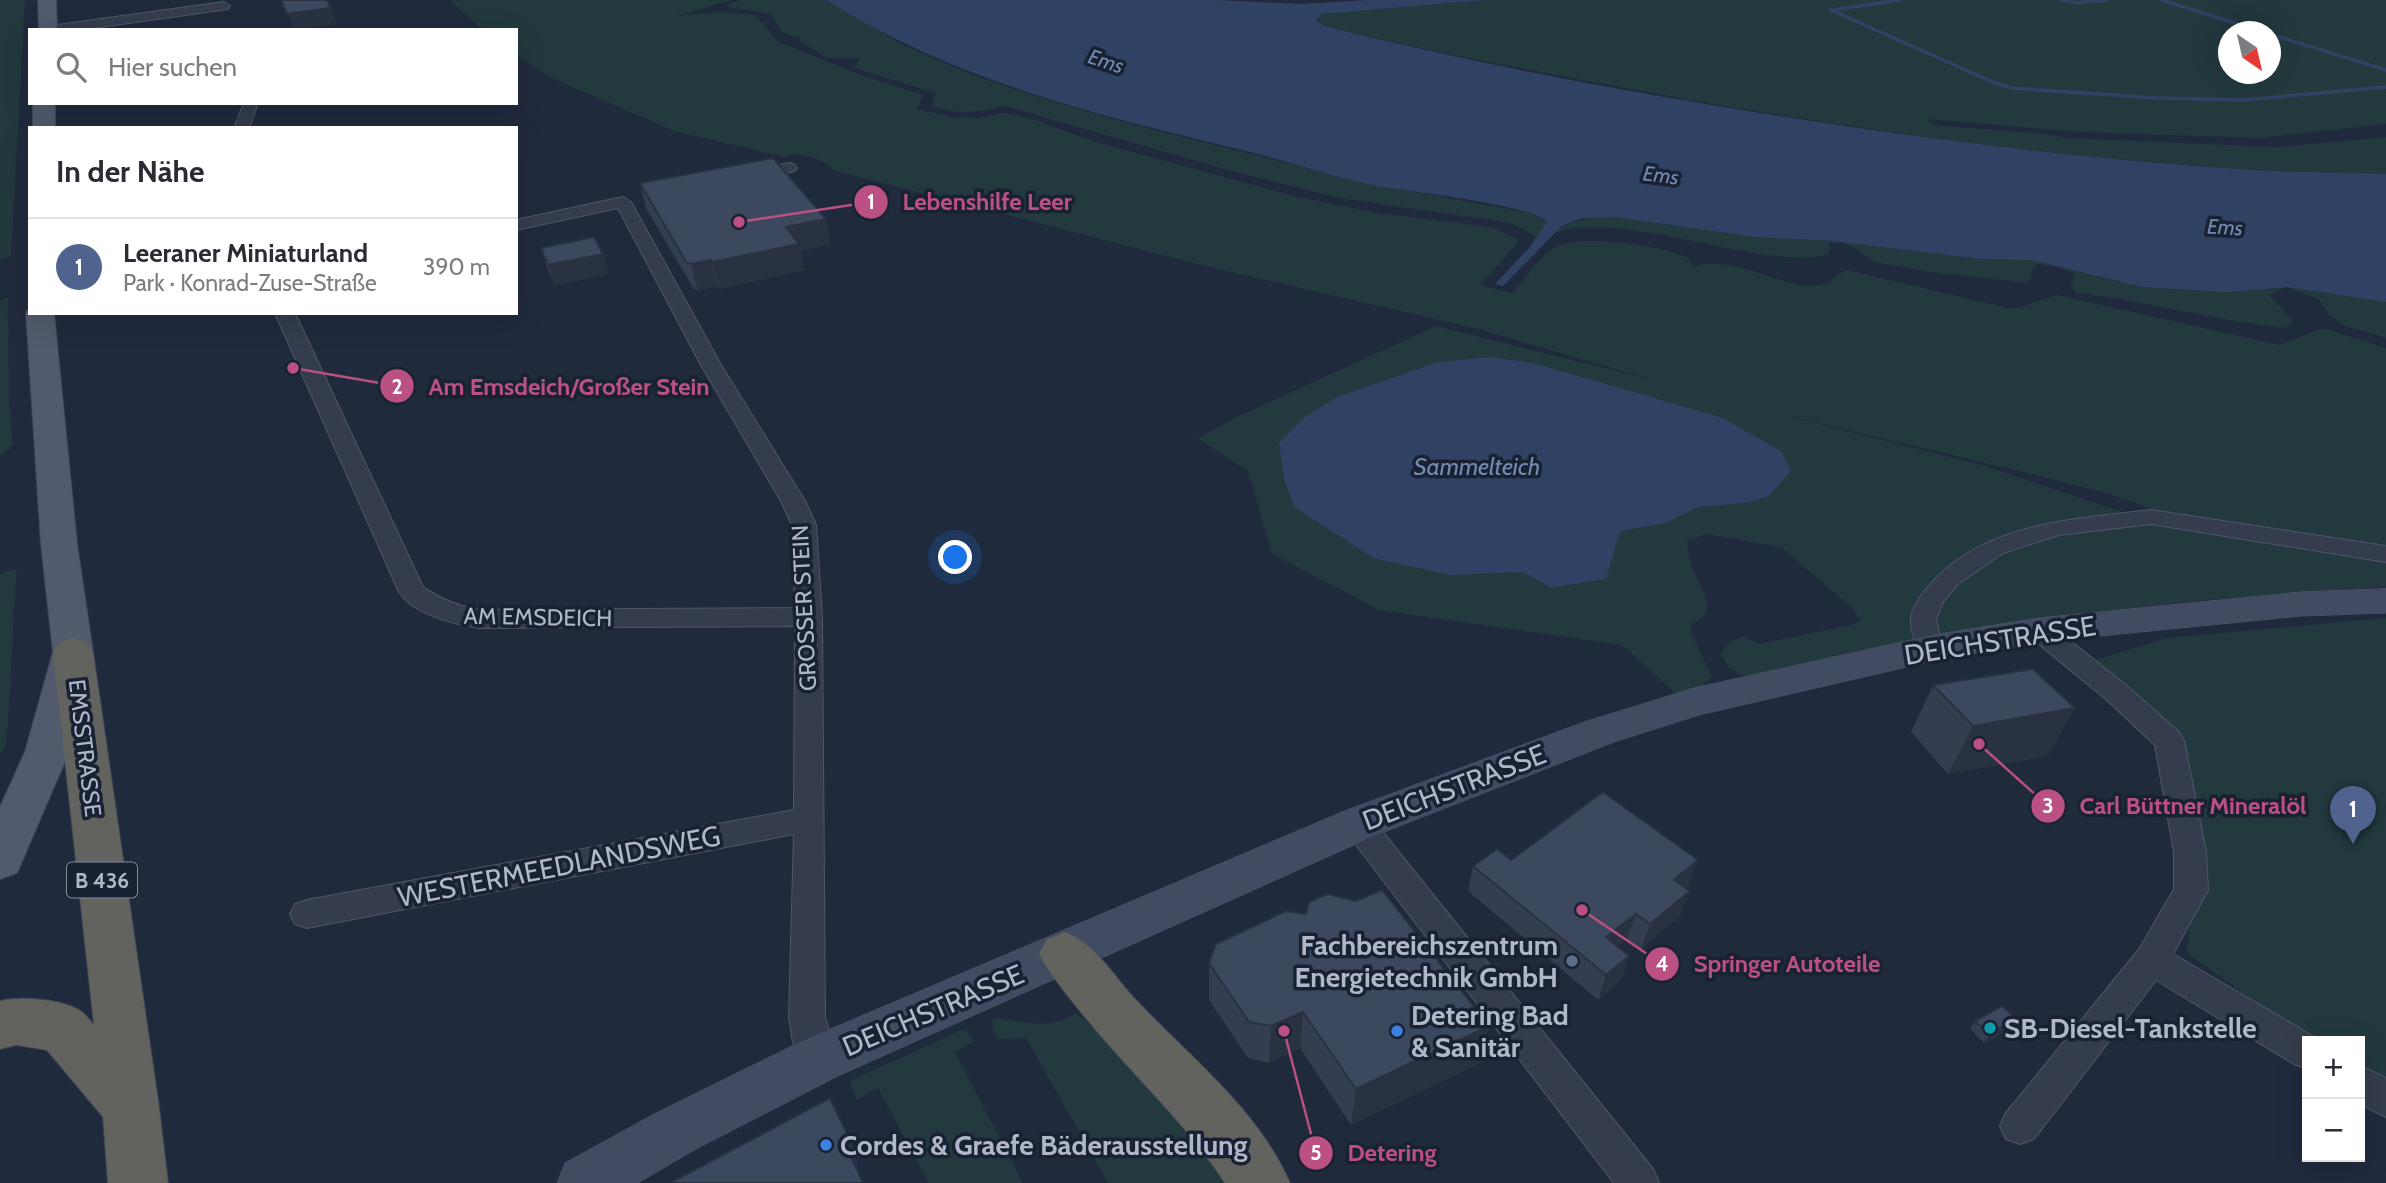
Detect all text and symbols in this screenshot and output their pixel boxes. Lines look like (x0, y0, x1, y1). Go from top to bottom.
north arrow (2218, 21, 2281, 84)
search box (28, 28, 518, 105)
water label: Ems (1085, 44, 1127, 78)
icon: search (52, 48, 90, 86)
text: Hier suchen (108, 51, 237, 83)
text: In der Nähe (56, 153, 205, 190)
water label: Ems (1642, 160, 1680, 190)
callout: Lebenshilfe Leer (854, 179, 1086, 224)
text: Lebenshilfe Leer (902, 187, 1072, 216)
text: 1 (867, 189, 875, 214)
water label: Ems (2206, 214, 2244, 240)
text: Leeraner Miniaturland (123, 237, 368, 269)
text: 1 (75, 253, 83, 281)
text: 390 m (423, 253, 490, 281)
text: Park · Konrad-Zuse-Straße (123, 269, 377, 297)
callout: Am Emsdeich/Großer Stein (379, 364, 723, 409)
text: Am Emsdeich/Großer Stein (428, 372, 710, 401)
text: 2 (391, 374, 403, 399)
water label: Sammelteich (1414, 452, 1540, 481)
street label: GROSSER STEIN (786, 524, 822, 692)
your location (938, 540, 972, 574)
street label: AM EMSDEICH (463, 602, 613, 632)
street label: DEICHSTRASSE (1902, 608, 2098, 672)
street label: EMSSTRASSE (63, 678, 107, 818)
street label: DEICHSTRASSE (1358, 736, 1550, 838)
callout: Carl Büttner Mineralöl (2031, 784, 2320, 829)
pin: 1 (2330, 786, 2376, 844)
text: Carl Büttner Mineralöl (2080, 791, 2306, 820)
text: 3 (2042, 793, 2054, 818)
street label: WESTERMEEDLANDSWEG (395, 818, 723, 914)
road number: B 436 (67, 862, 137, 898)
place label: Fachbereichszentrum Energietechnik GmbH (1295, 928, 1558, 994)
callout: Springer Autoteile (1645, 941, 1894, 986)
text: Springer Autoteile (1694, 949, 1880, 978)
text: 4 (1655, 951, 1669, 976)
marker: Fachbereichszentrum Energietechnik GmbH (1564, 953, 1580, 969)
street label: DEICHSTRASSE (837, 957, 1029, 1063)
place label: Detering Bad & Sanitär (1411, 998, 1569, 1064)
place label: SB-Diesel-Tankstelle (2004, 1011, 2257, 1045)
marker: SB-Diesel-Tankstelle (1982, 1020, 1998, 1036)
marker: Detering Bad & Sanitär (1389, 1023, 1405, 1039)
map controls (2302, 1036, 2365, 1162)
button: + (2302, 1036, 2365, 1099)
button: − (2302, 1099, 2365, 1162)
place label: Cordes & Graefe Bäderausstellung (840, 1128, 1248, 1162)
callout: Detering (1299, 1130, 1451, 1175)
marker: Cordes & Graefe Bäderausstellung (818, 1137, 834, 1153)
text: Detering (1347, 1138, 1437, 1167)
text: 5 (1310, 1140, 1322, 1165)

